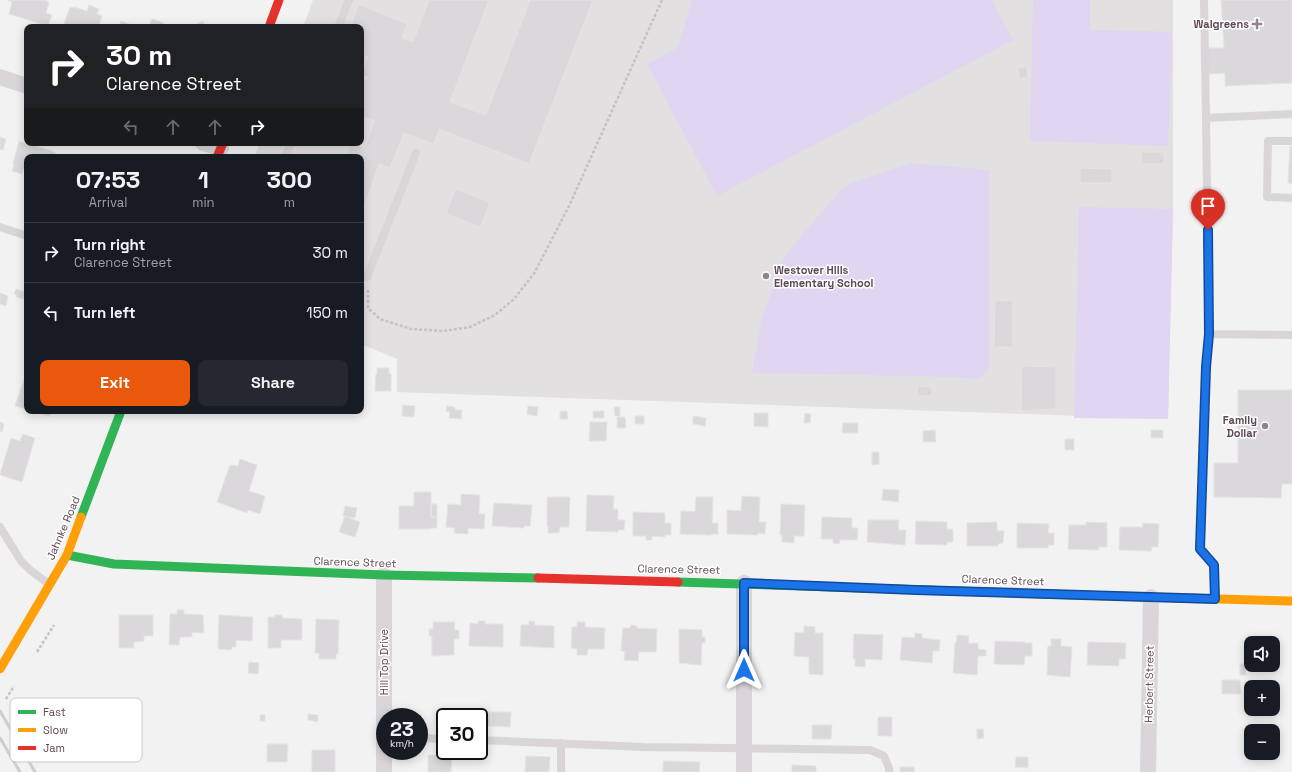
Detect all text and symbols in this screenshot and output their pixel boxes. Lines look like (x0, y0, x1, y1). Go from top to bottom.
place label: Walgreens (1193, 17, 1249, 31)
marker: Walgreens (1252, 19, 1262, 29)
text: 30 m (106, 37, 172, 73)
icon: right (40, 40, 92, 92)
text: Clarence Street (106, 72, 242, 95)
icon: left (120, 116, 142, 138)
icon: ahead (162, 116, 184, 138)
icon: ahead (204, 116, 226, 138)
icon: right (246, 116, 268, 138)
text: 07:53 (76, 164, 140, 195)
text: 1 (198, 164, 209, 195)
text: 300 (266, 164, 312, 195)
pin (1191, 189, 1225, 230)
text: Arrival (89, 194, 127, 211)
text: min (192, 194, 215, 211)
text: m (284, 194, 295, 211)
icon: arrive (1197, 195, 1219, 217)
text: Turn right (74, 235, 145, 254)
icon: right (40, 242, 62, 264)
text: 30 m (313, 243, 348, 262)
text: Clarence Street (74, 254, 172, 271)
place label: Westover Hills Elementary School (774, 263, 873, 290)
marker: Westover Hills Elementary School (761, 271, 771, 281)
icon: left (40, 302, 62, 324)
text: Turn left (74, 303, 136, 322)
text: 150 m (306, 303, 348, 322)
button: Exit (40, 360, 190, 406)
button: Share (198, 360, 348, 406)
place label: Family Dollar (1223, 413, 1258, 440)
marker: Family Dollar (1260, 421, 1270, 431)
street label: Jahnke Road (43, 494, 83, 562)
street label: Clarence Street (313, 554, 397, 570)
street label: Clarence Street (637, 561, 721, 577)
street label: Clarence Street (961, 572, 1045, 588)
street label: Hill Top Drive (377, 629, 391, 695)
map controls (1244, 636, 1280, 760)
button: sound (1244, 636, 1280, 672)
street label: Herbert Street (1141, 645, 1157, 723)
position arrow (723, 649, 765, 691)
button: + (1244, 680, 1280, 716)
legend (10, 698, 142, 762)
text: Fast (43, 705, 66, 719)
speed limit sign: 30 (436, 708, 488, 760)
text: 23 (390, 716, 414, 742)
text: Slow (43, 723, 68, 737)
button: − (1244, 724, 1280, 760)
text: km/h (390, 737, 414, 750)
text: Jam (43, 741, 65, 755)

